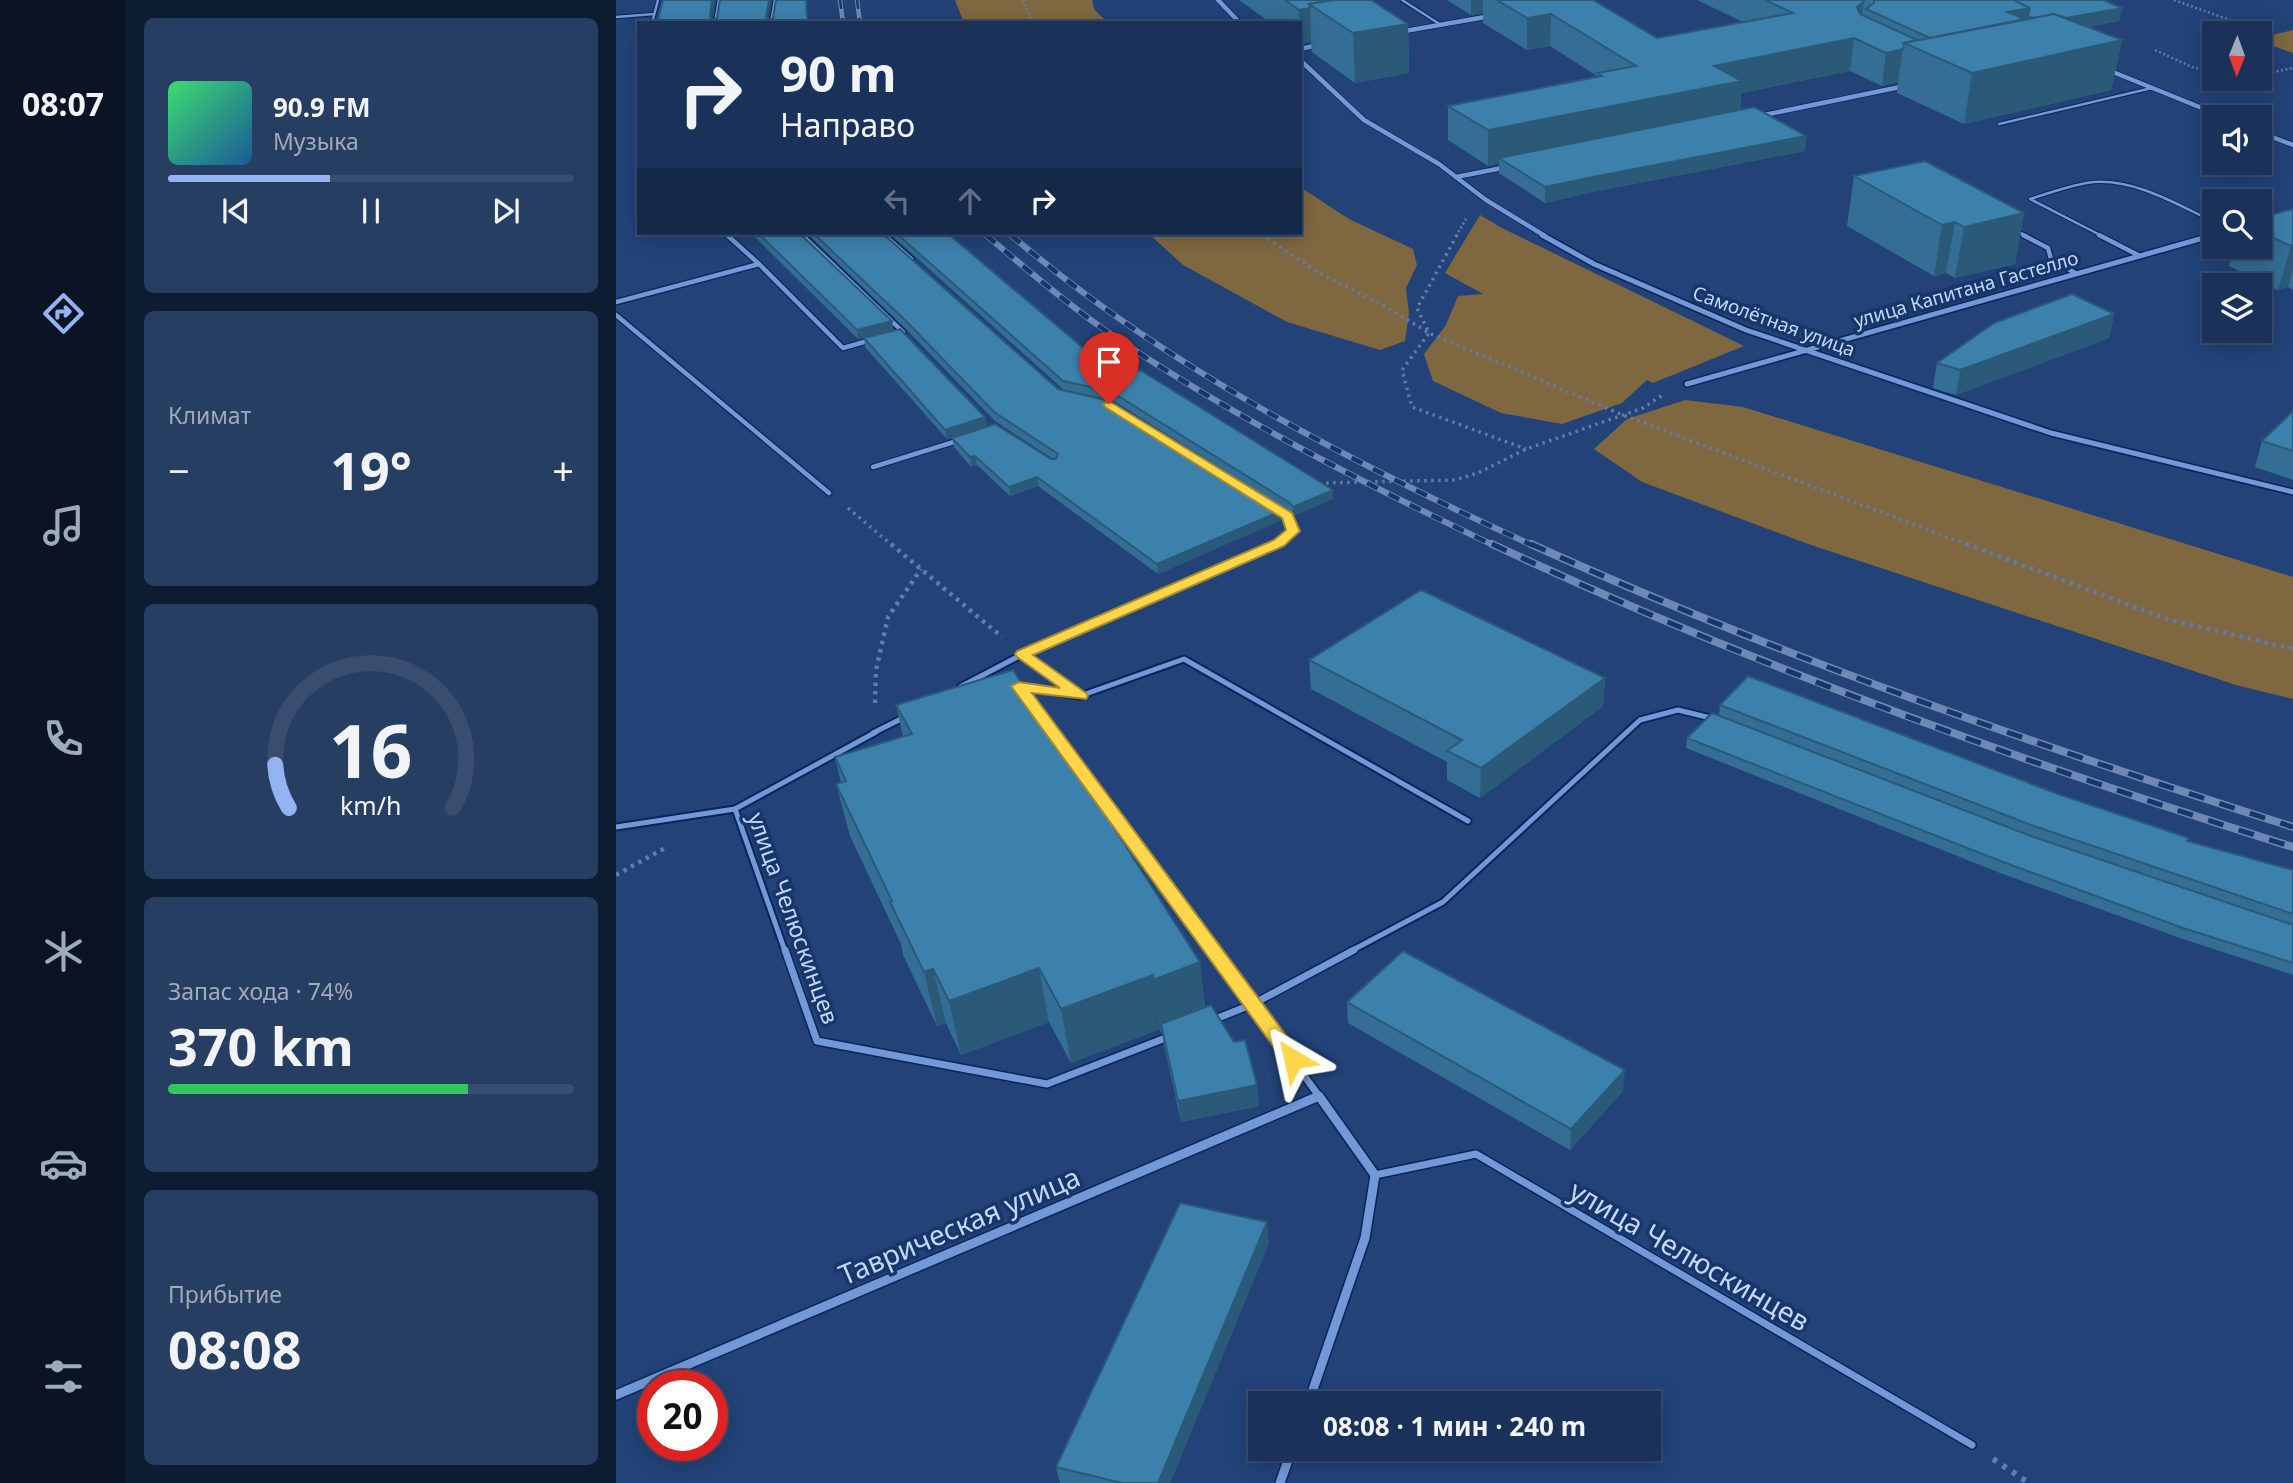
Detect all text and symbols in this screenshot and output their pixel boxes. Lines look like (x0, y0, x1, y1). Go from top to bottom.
north arrow (2202, 21, 2272, 91)
map controls (2202, 21, 2272, 343)
text: 90 m (780, 40, 897, 106)
icon: right (665, 49, 756, 140)
text: 08:07 (22, 82, 104, 125)
text: 90.9 FM (273, 89, 370, 125)
text: Направо (780, 103, 915, 146)
button: sound (2202, 105, 2272, 175)
text: Музыка (273, 125, 359, 157)
icon: left (878, 182, 916, 220)
icon: ahead (951, 182, 989, 220)
icon: right (1024, 182, 1062, 220)
button: search (2202, 189, 2272, 259)
icon: previous (217, 192, 255, 230)
icon: pause (352, 192, 390, 230)
icon: next (487, 192, 525, 230)
street label: улица Капитана Гастелло (1851, 244, 2081, 334)
button: layers (2202, 273, 2272, 343)
street label: Самолётная улица (1689, 280, 1859, 362)
icon: directions (39, 289, 88, 338)
pin (1079, 332, 1139, 404)
icon: arrive (1090, 343, 1128, 381)
text: Климат (168, 399, 251, 431)
text: 19° (330, 434, 412, 505)
text: − (168, 444, 190, 496)
text: + (552, 444, 574, 496)
icon: music (39, 501, 88, 550)
text: 16 (329, 700, 413, 799)
icon: phone (39, 714, 88, 763)
text: km/h (340, 787, 402, 821)
street label: улица Челюскинцев (741, 808, 847, 1028)
icon: climate (39, 927, 88, 976)
text: Запас хода · 74% (168, 975, 353, 1007)
text: 370 km (168, 1010, 354, 1081)
position arrow (1256, 1022, 1330, 1096)
icon: car (39, 1139, 88, 1188)
street label: Таврическая улица (833, 1157, 1085, 1293)
street label: улица Челюскинцев (1563, 1171, 1817, 1339)
text: Прибытие (168, 1278, 282, 1310)
text: 08:08 (168, 1313, 302, 1384)
icon: filters (39, 1352, 88, 1401)
speed limit sign: 20 (637, 1370, 728, 1461)
text: 08:08 · 1 мин · 240 m (1323, 1408, 1586, 1444)

